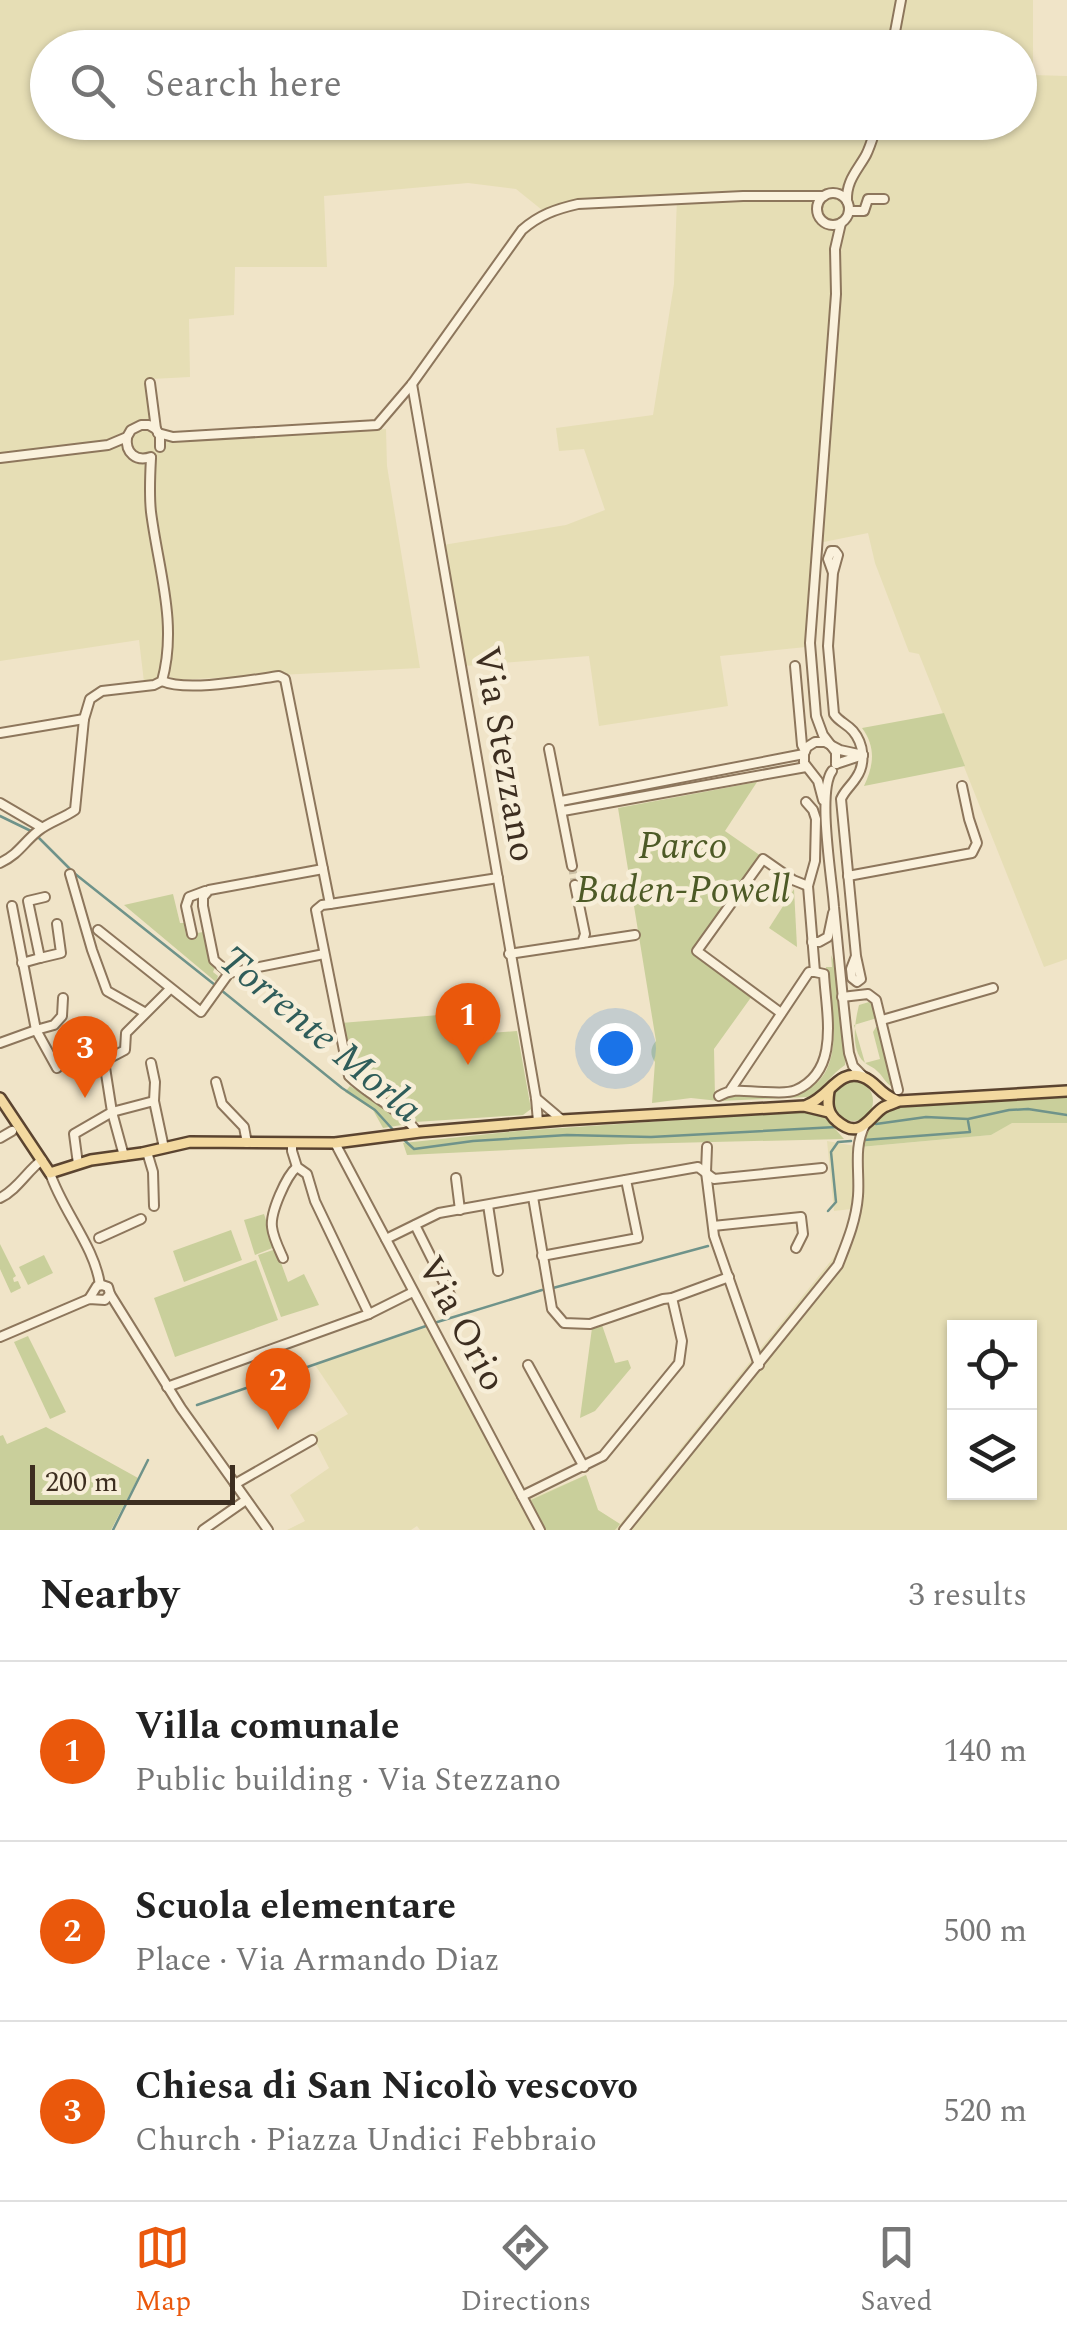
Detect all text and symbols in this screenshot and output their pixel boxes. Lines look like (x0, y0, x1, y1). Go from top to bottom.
search box (30, 30, 1037, 140)
text: Search here (145, 56, 342, 114)
icon: search (65, 58, 120, 113)
street label: Via Stezzano (456, 641, 552, 867)
park label: Parco Baden-Powell (576, 818, 791, 920)
water label: Torrente Morla (205, 931, 435, 1139)
pin: 1 (436, 982, 500, 1065)
pin: 3 (52, 1016, 118, 1098)
your location (590, 1023, 641, 1074)
street label: Via Orio (401, 1246, 521, 1402)
map controls (947, 1320, 1037, 1500)
button: locate (947, 1320, 1037, 1410)
pin: 2 (246, 1348, 310, 1430)
button: layers (947, 1410, 1037, 1500)
scale bar (30, 1460, 235, 1504)
text: 200 m (45, 1461, 118, 1504)
text: Nearby (40, 1564, 179, 1627)
text: 3 results (908, 1571, 1027, 1620)
text: Villa comunale (135, 1698, 400, 1756)
text: 1 (64, 1727, 81, 1776)
text: 140 m (943, 1727, 1027, 1776)
text: Public building · Via Stezzano (135, 1756, 561, 1805)
text: Scuola elementare (135, 1878, 456, 1936)
text: 2 (64, 1907, 81, 1956)
text: 500 m (943, 1907, 1027, 1956)
text: Place · Via Armando Diaz (135, 1936, 500, 1985)
text: Chiesa di San Nicolò vescovo (135, 2058, 638, 2116)
text: 3 (64, 2087, 81, 2136)
text: 520 m (943, 2087, 1027, 2136)
text: Church · Piazza Undici Febbraio (135, 2116, 597, 2165)
tab: Map (135, 2220, 191, 2323)
tab: Directions (460, 2220, 591, 2323)
tab: Saved (861, 2220, 932, 2323)

